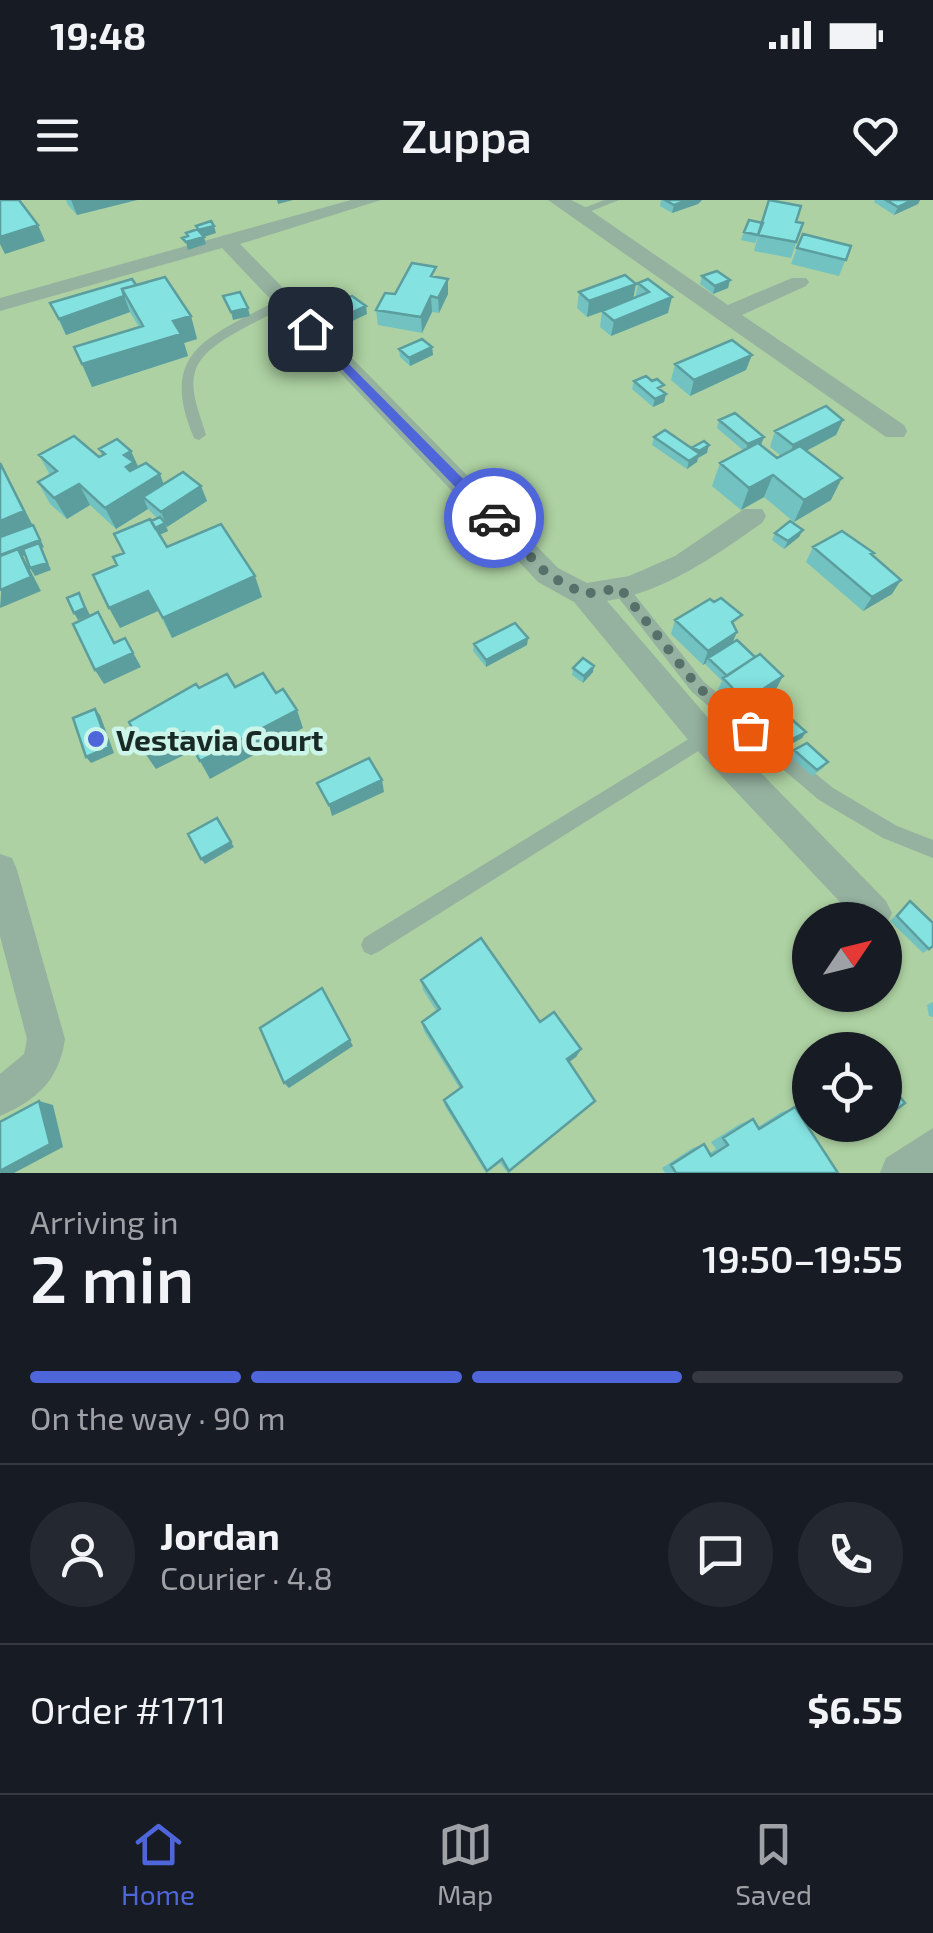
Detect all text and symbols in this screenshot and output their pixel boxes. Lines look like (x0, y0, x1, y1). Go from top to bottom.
text: 19:48 (50, 12, 146, 58)
icon: menu (30, 108, 85, 163)
text: Zuppa (401, 108, 532, 162)
icon: heart (848, 108, 903, 163)
pin (268, 287, 353, 372)
icon: home (283, 302, 338, 357)
courier (444, 468, 544, 568)
icon: car (467, 491, 522, 546)
pin (708, 688, 793, 773)
icon: bag (723, 703, 778, 758)
place label: Vestavia Court (116, 721, 323, 757)
marker: Vestavia Court (85, 728, 107, 750)
north arrow (792, 902, 902, 1012)
map controls (792, 902, 902, 1142)
button: locate (792, 1032, 902, 1142)
text: Arriving in (30, 1202, 179, 1240)
text: 19:50–19:55 (702, 1235, 903, 1281)
text: 2 min (30, 1238, 194, 1316)
text: On the way · 90 m (30, 1398, 286, 1436)
button: person (30, 1502, 135, 1607)
button: chat (668, 1502, 773, 1607)
button: phone (798, 1502, 903, 1607)
text: Jordan (160, 1512, 280, 1558)
text: Courier · 4.8 (160, 1558, 333, 1596)
text: Order #1711 (30, 1686, 226, 1732)
text: $6.55 (807, 1686, 903, 1732)
tab: Home (121, 1817, 195, 1911)
tab: Map (437, 1817, 493, 1911)
tab: Saved (735, 1817, 812, 1911)

